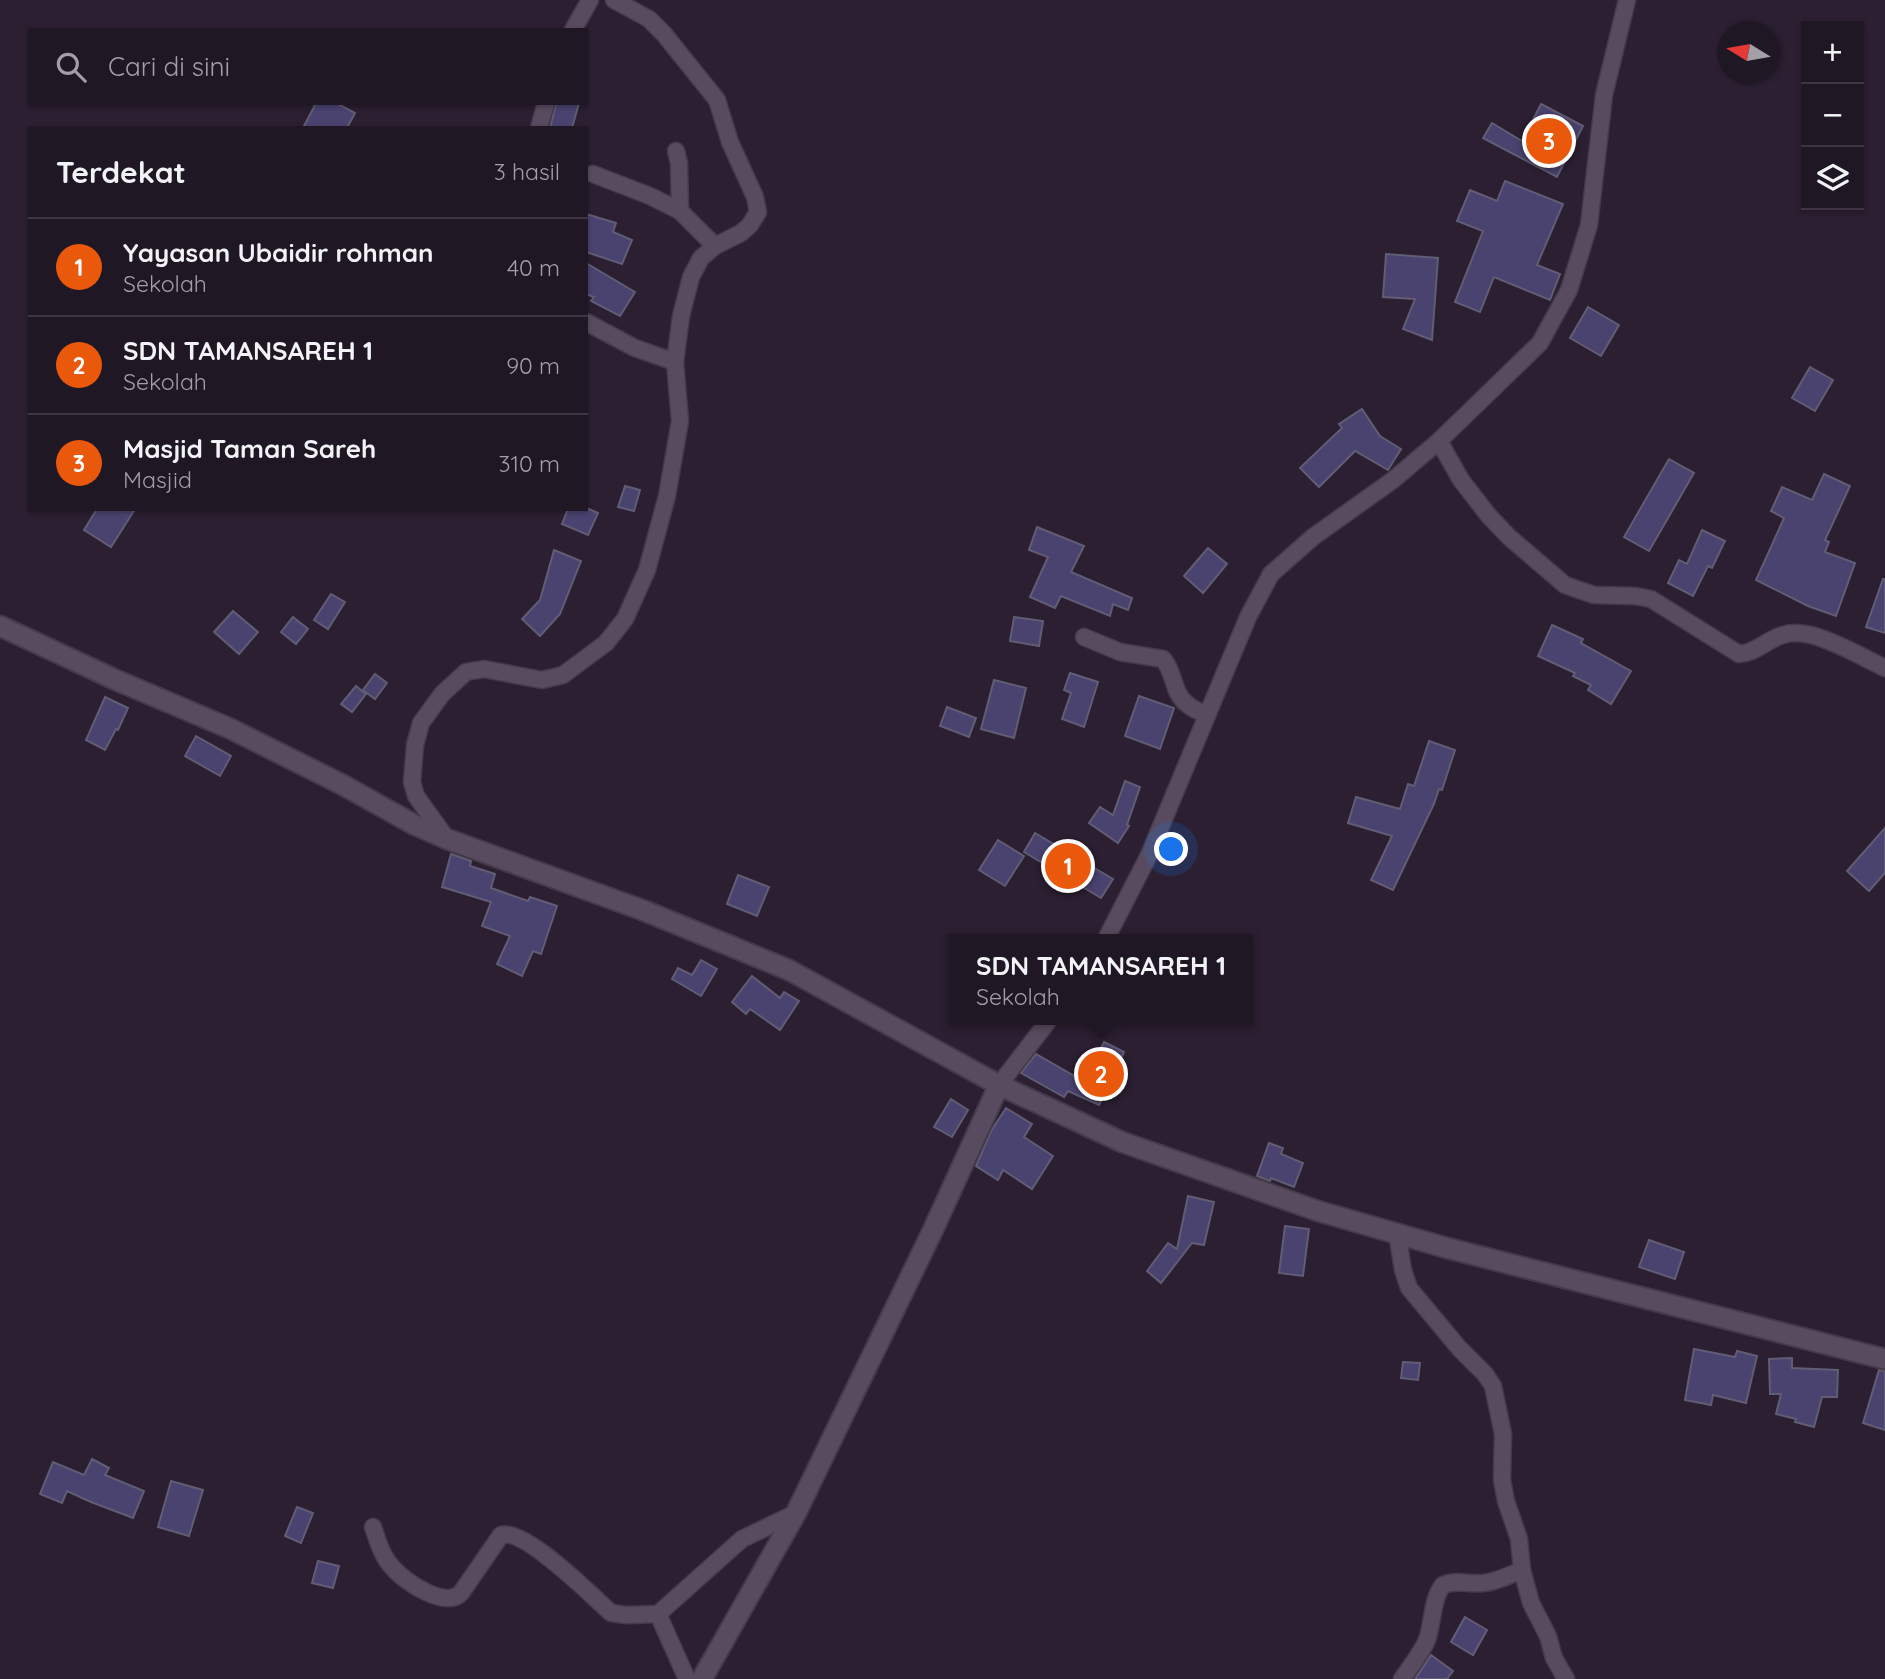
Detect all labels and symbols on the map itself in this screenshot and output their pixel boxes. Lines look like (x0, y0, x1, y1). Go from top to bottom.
north arrow (1717, 21, 1780, 84)
pin: 3 (1526, 115, 1572, 167)
your location (1154, 832, 1188, 866)
pin: 1 (1045, 840, 1091, 892)
pin: 2 (1078, 1048, 1124, 1100)

